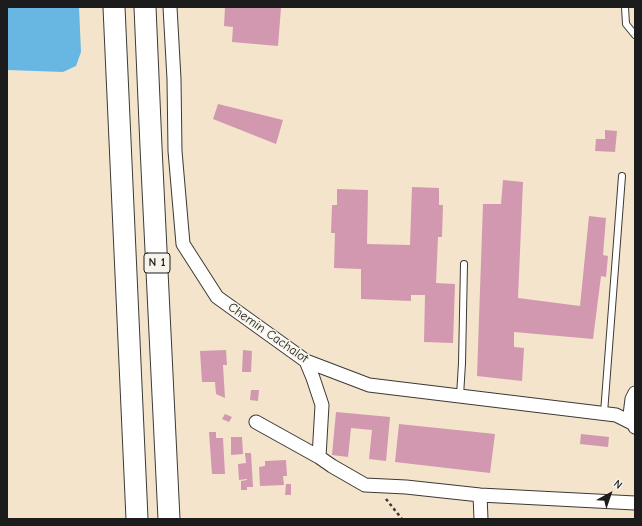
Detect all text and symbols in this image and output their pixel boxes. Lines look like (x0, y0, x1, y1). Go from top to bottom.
road number: N 1 (144, 253, 170, 273)
street label: Chemin Cachalot (225, 299, 311, 367)
north arrow (590, 474, 630, 514)
text: N (611, 477, 625, 492)

